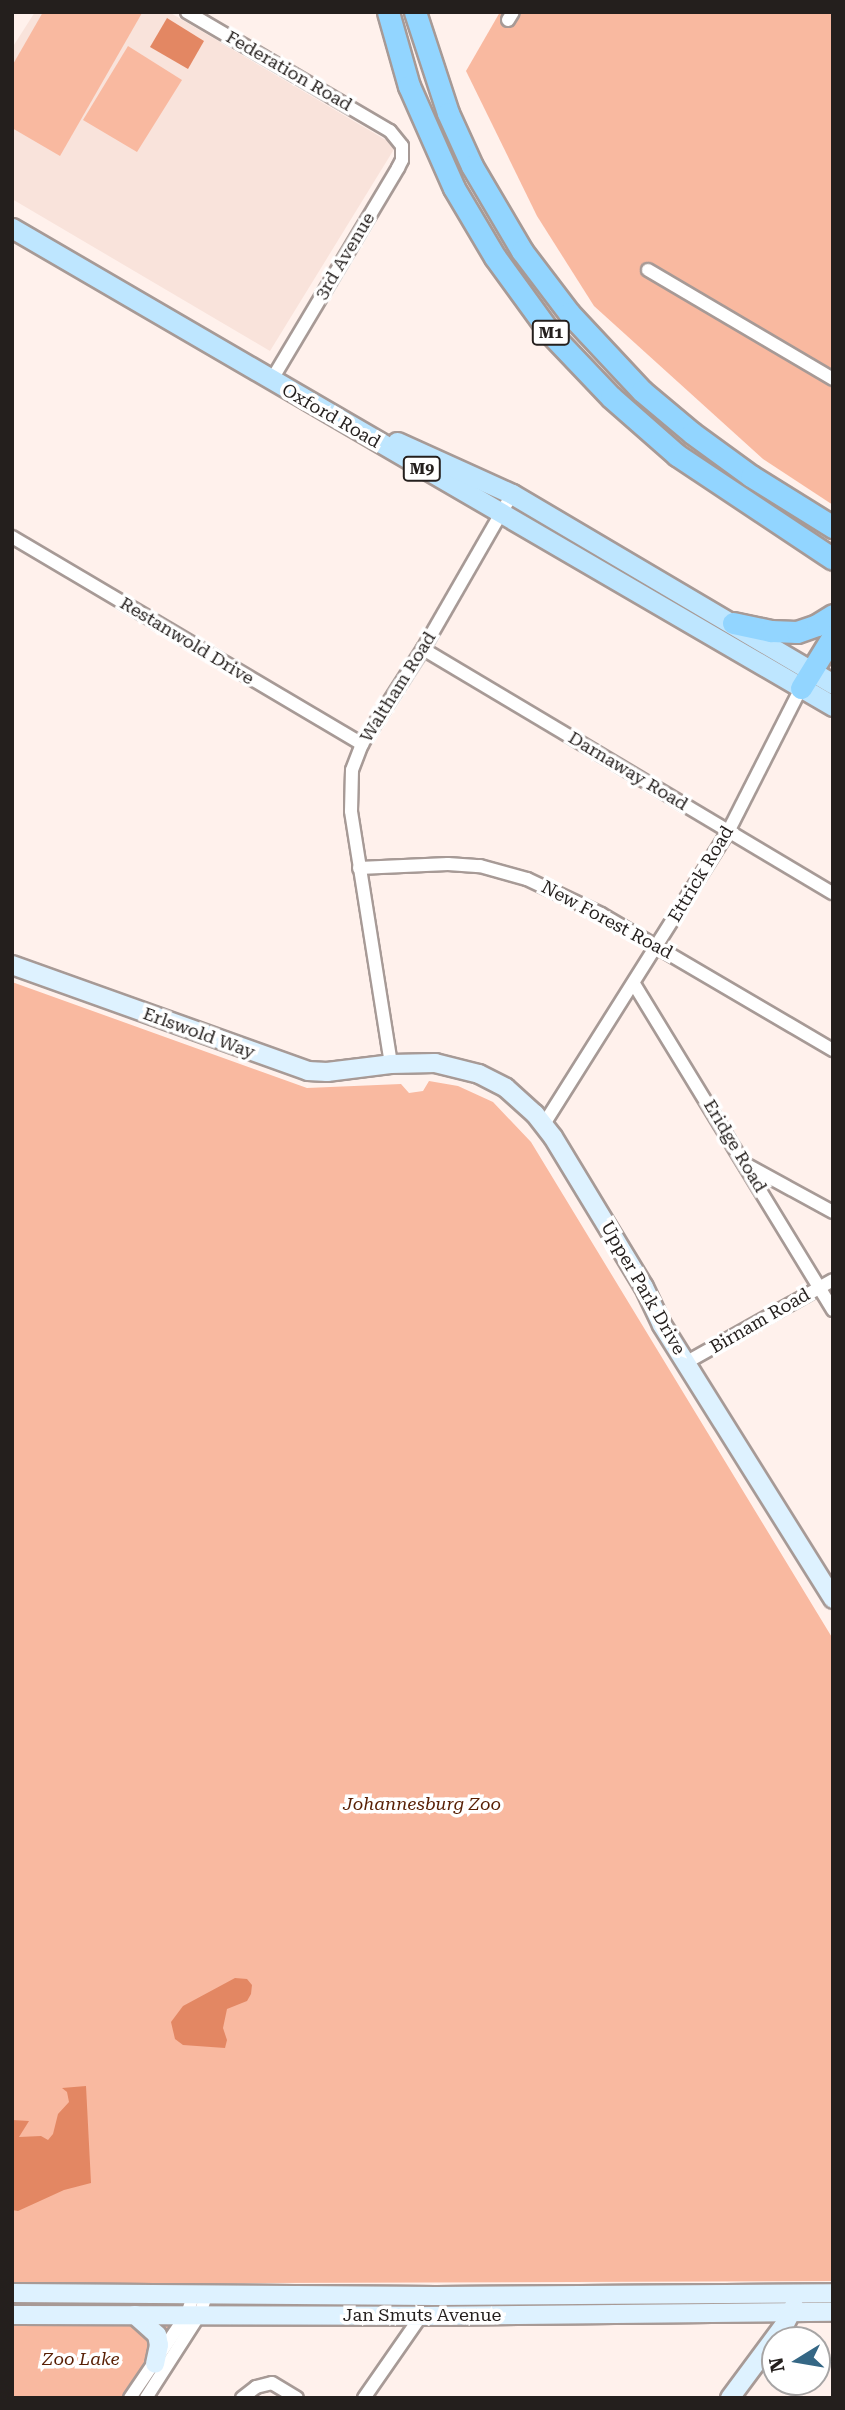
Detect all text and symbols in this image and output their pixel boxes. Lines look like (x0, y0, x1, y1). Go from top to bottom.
street label: Federation Road (222, 26, 356, 116)
street label: 3rd Avenue (311, 208, 379, 304)
road number: M1 (532, 320, 570, 346)
street label: Oxford Road (278, 379, 384, 453)
road number: M9 (403, 456, 441, 482)
street label: Restanwold Drive (116, 592, 258, 690)
street label: Waltham Road (355, 628, 441, 746)
street label: Darnaway Road (564, 727, 692, 815)
street label: Ettrick Road (664, 822, 738, 926)
street label: New Forest Road (538, 876, 676, 964)
street label: Erlswold Way (140, 1003, 258, 1063)
street label: Eridge Road (699, 1096, 771, 1196)
street label: Upper Park Drive (596, 1217, 690, 1359)
street label: Birnam Road (706, 1284, 814, 1358)
park label: Johannesburg Zoo (343, 1793, 501, 1815)
street label: Jan Smuts Avenue (343, 2304, 501, 2326)
north arrow (761, 2326, 831, 2396)
park label: Zoo Lake (42, 2348, 120, 2370)
text: N (764, 2355, 790, 2374)

